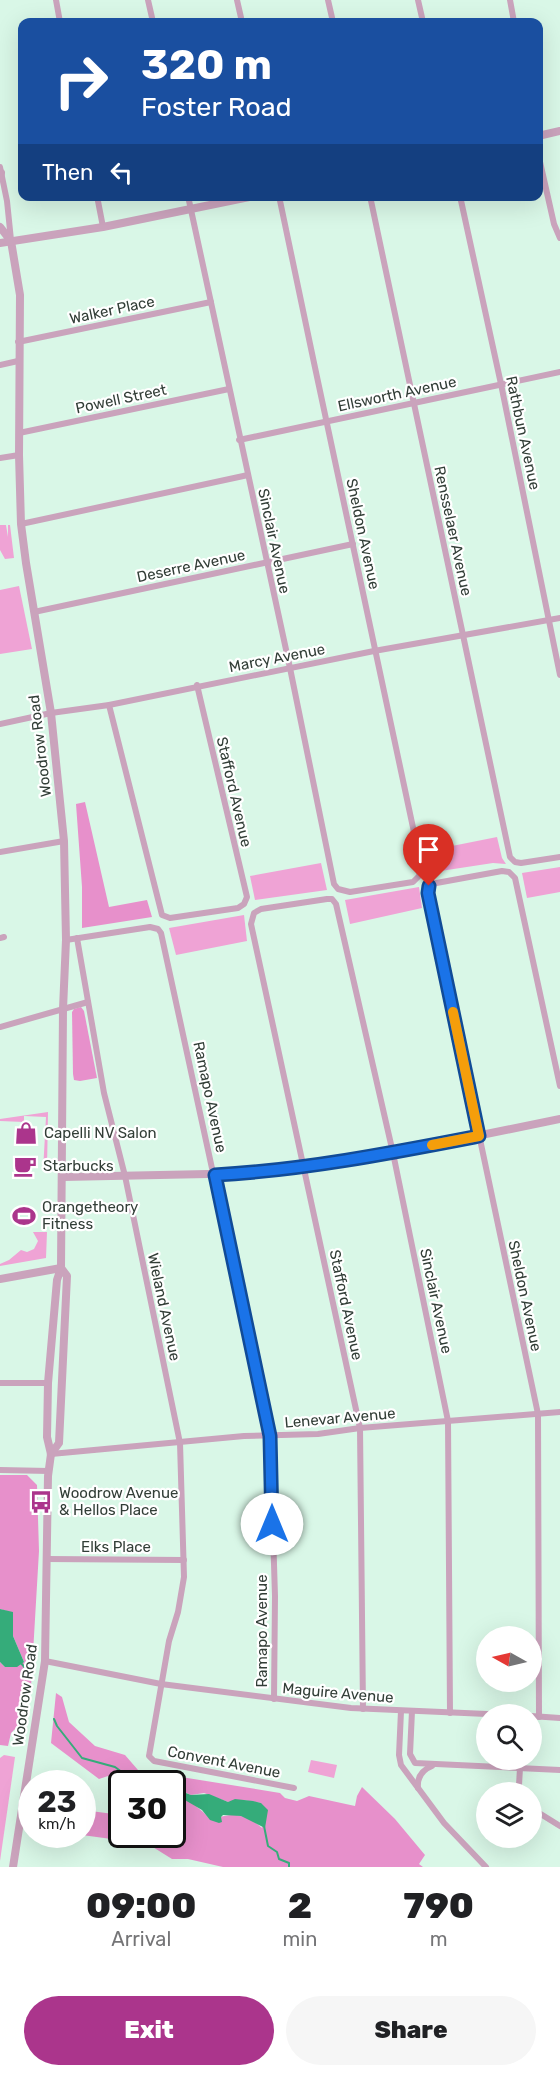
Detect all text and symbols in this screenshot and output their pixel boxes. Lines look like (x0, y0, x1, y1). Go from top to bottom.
text: 320 m (141, 40, 272, 90)
icon: right (42, 42, 120, 120)
text: Foster Road (141, 91, 292, 123)
icon: left (105, 156, 138, 189)
text: Then (42, 159, 93, 186)
street label: Walker Place (68, 292, 156, 328)
street label: Ellsworth Avenue (336, 373, 458, 415)
street label: Rathbun Avenue (502, 374, 544, 492)
street label: Powell Street (74, 381, 168, 417)
street label: Rensselaer Avenue (430, 464, 476, 598)
street label: Sheldon Avenue (342, 477, 384, 591)
street label: Sinclair Avenue (254, 487, 294, 595)
street label: Deserre Avenue (135, 546, 247, 586)
street label: Marcy Avenue (227, 640, 327, 676)
street label: Woodrow Road (25, 694, 55, 798)
street label: Stafford Avenue (213, 735, 255, 849)
pin (403, 824, 454, 886)
icon: arrive (412, 833, 445, 866)
street label: Ramapo Avenue (189, 1040, 231, 1154)
shop icon: Capelli NV Salon (13, 1120, 39, 1146)
place label: Capelli NV Salon (44, 1124, 157, 1142)
cafe icon: Starbucks (12, 1153, 38, 1179)
place label: Starbucks (43, 1157, 114, 1175)
place label: Orangetheory Fitness (42, 1198, 138, 1233)
sports icon: Orangetheory Fitness (11, 1203, 37, 1229)
street label: Sheldon Avenue (504, 1239, 546, 1353)
street label: Sinclair Avenue (416, 1247, 456, 1355)
street label: Stafford Avenue (326, 1248, 366, 1362)
street label: Wieland Avenue (144, 1251, 184, 1363)
street label: Lenevar Avenue (284, 1404, 396, 1432)
place label: Woodrow Avenue & Hellos Place (59, 1484, 178, 1519)
bus stop icon: Woodrow Avenue & Hellos Place (28, 1489, 54, 1515)
position arrow (240, 1492, 304, 1556)
street label: Elks Place (81, 1538, 151, 1556)
street label: Ramapo Avenue (253, 1574, 271, 1688)
north arrow (476, 1626, 542, 1692)
map controls (476, 1626, 542, 1848)
street label: Woodrow Road (9, 1643, 41, 1747)
street label: Maguire Avenue (282, 1679, 394, 1707)
button: search (476, 1704, 542, 1770)
street label: Convent Avenue (166, 1742, 282, 1782)
speed limit sign: 30 (108, 1770, 186, 1848)
button: layers (476, 1782, 542, 1848)
text: 23 (37, 1784, 77, 1820)
text: km/h (38, 1815, 76, 1833)
text: 09:00 (86, 1884, 196, 1927)
text: 2 (288, 1884, 312, 1927)
text: 790 (403, 1884, 474, 1927)
text: Arrival (111, 1927, 171, 1951)
text: min (283, 1927, 317, 1951)
text: m (430, 1927, 448, 1951)
button: Exit (24, 1996, 274, 2065)
button: Share (286, 1996, 536, 2065)

